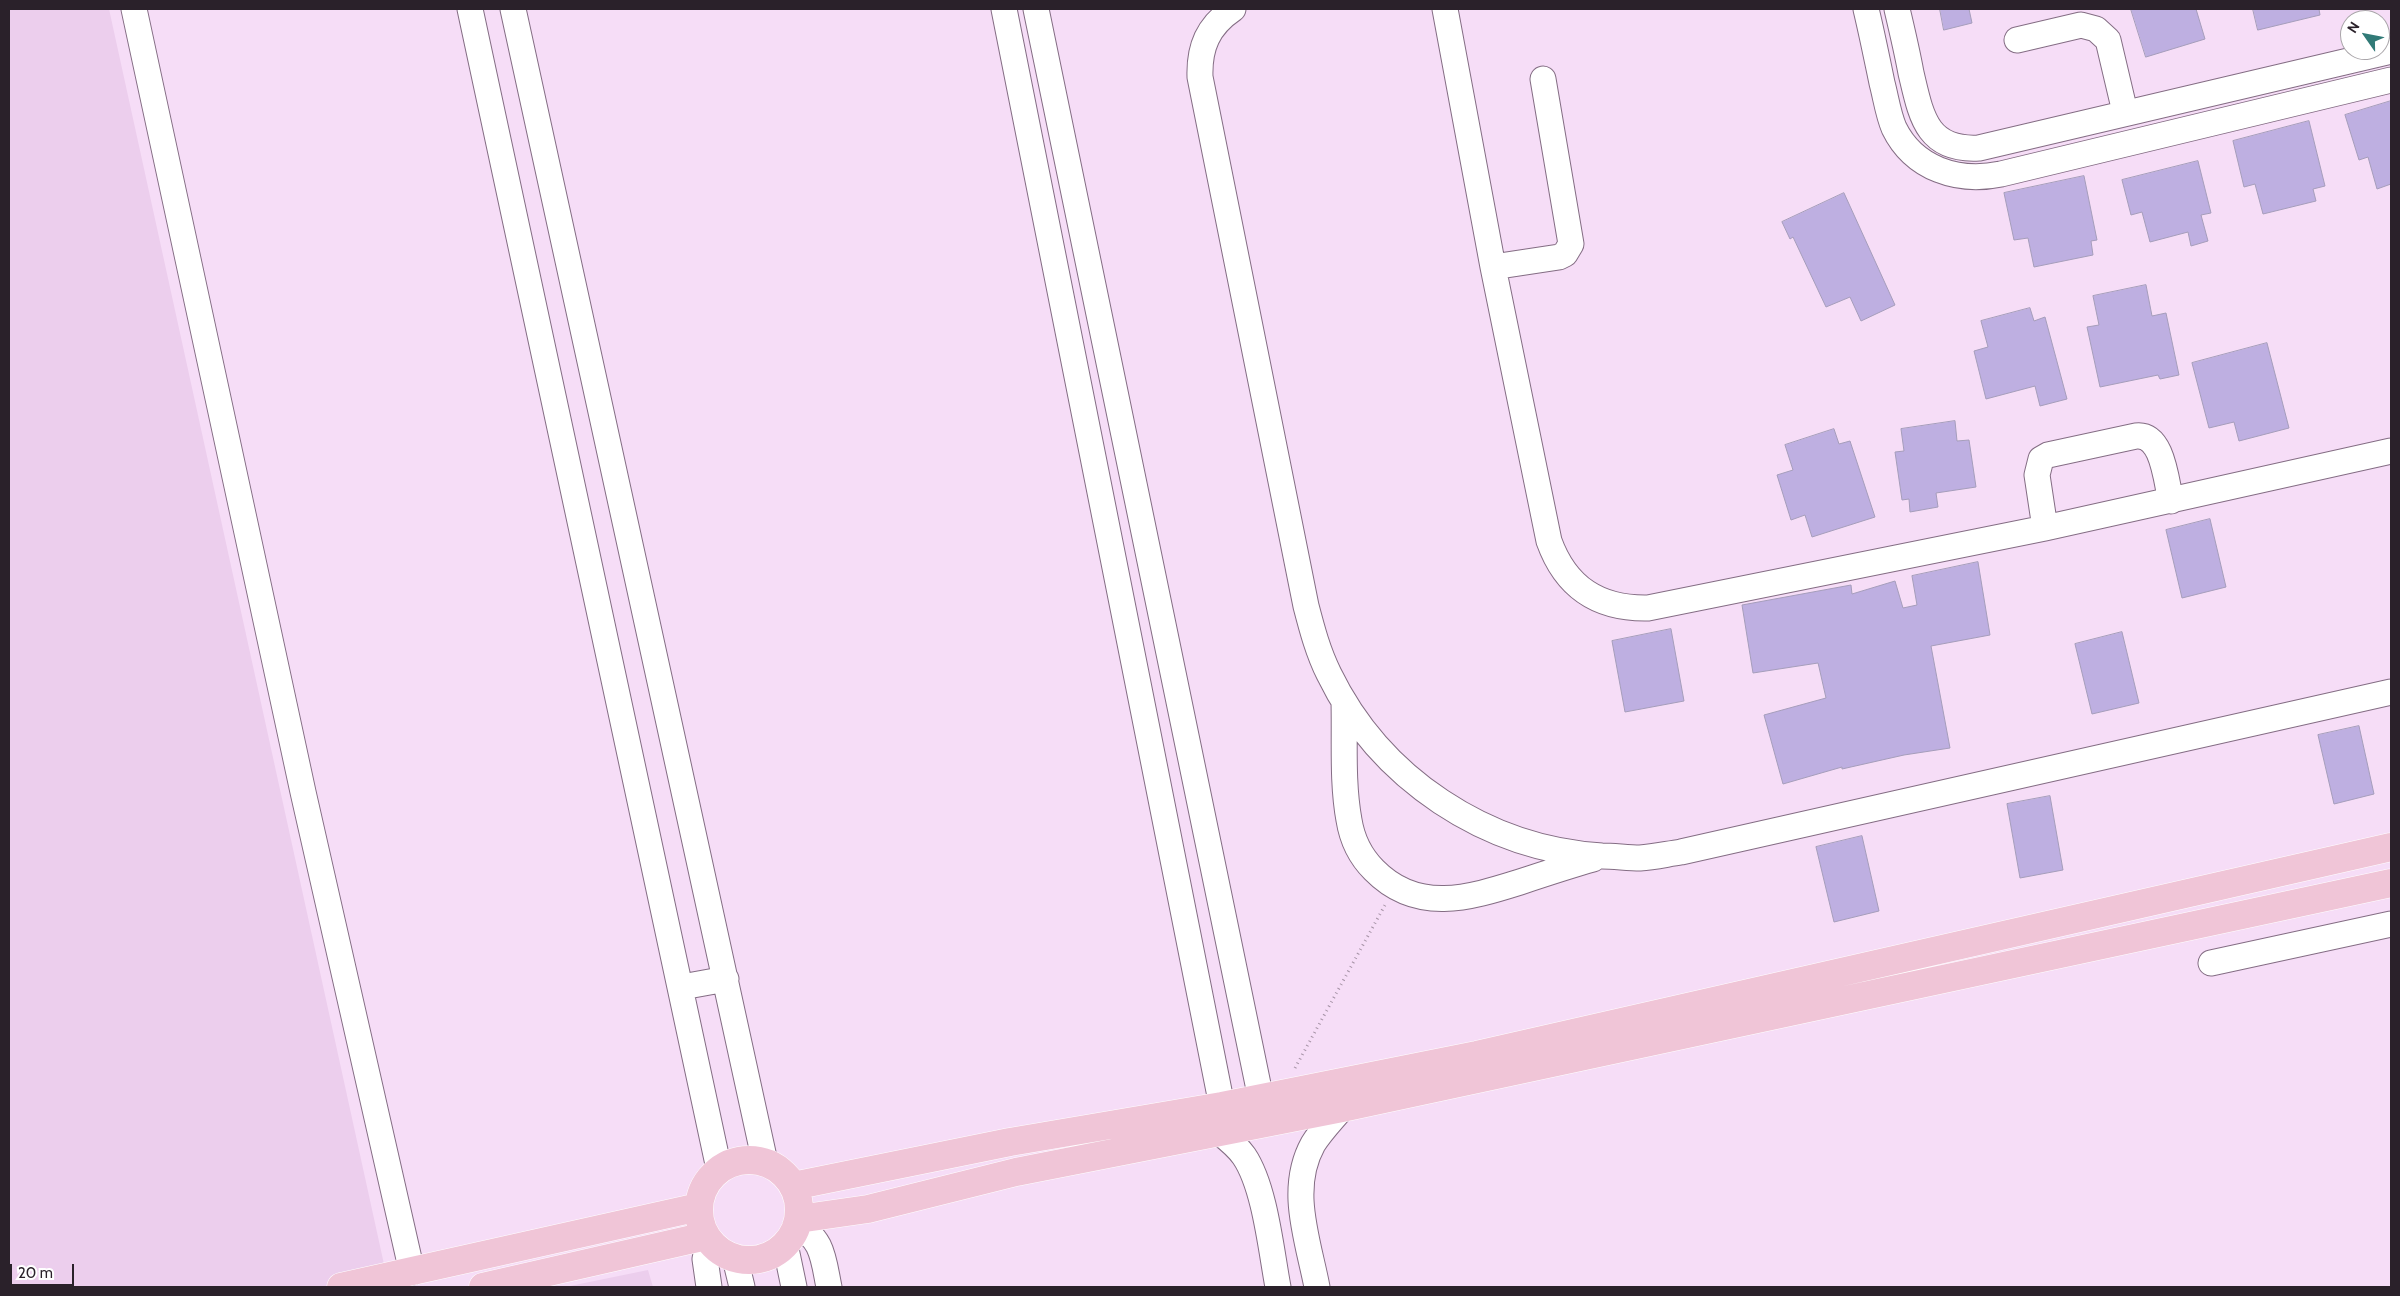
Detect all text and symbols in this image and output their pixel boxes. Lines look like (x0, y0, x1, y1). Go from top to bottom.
north arrow (2340, 10, 2390, 60)
text: N (2343, 18, 2364, 36)
scale bar (12, 1254, 76, 1286)
text: 20 m (18, 1264, 53, 1282)

